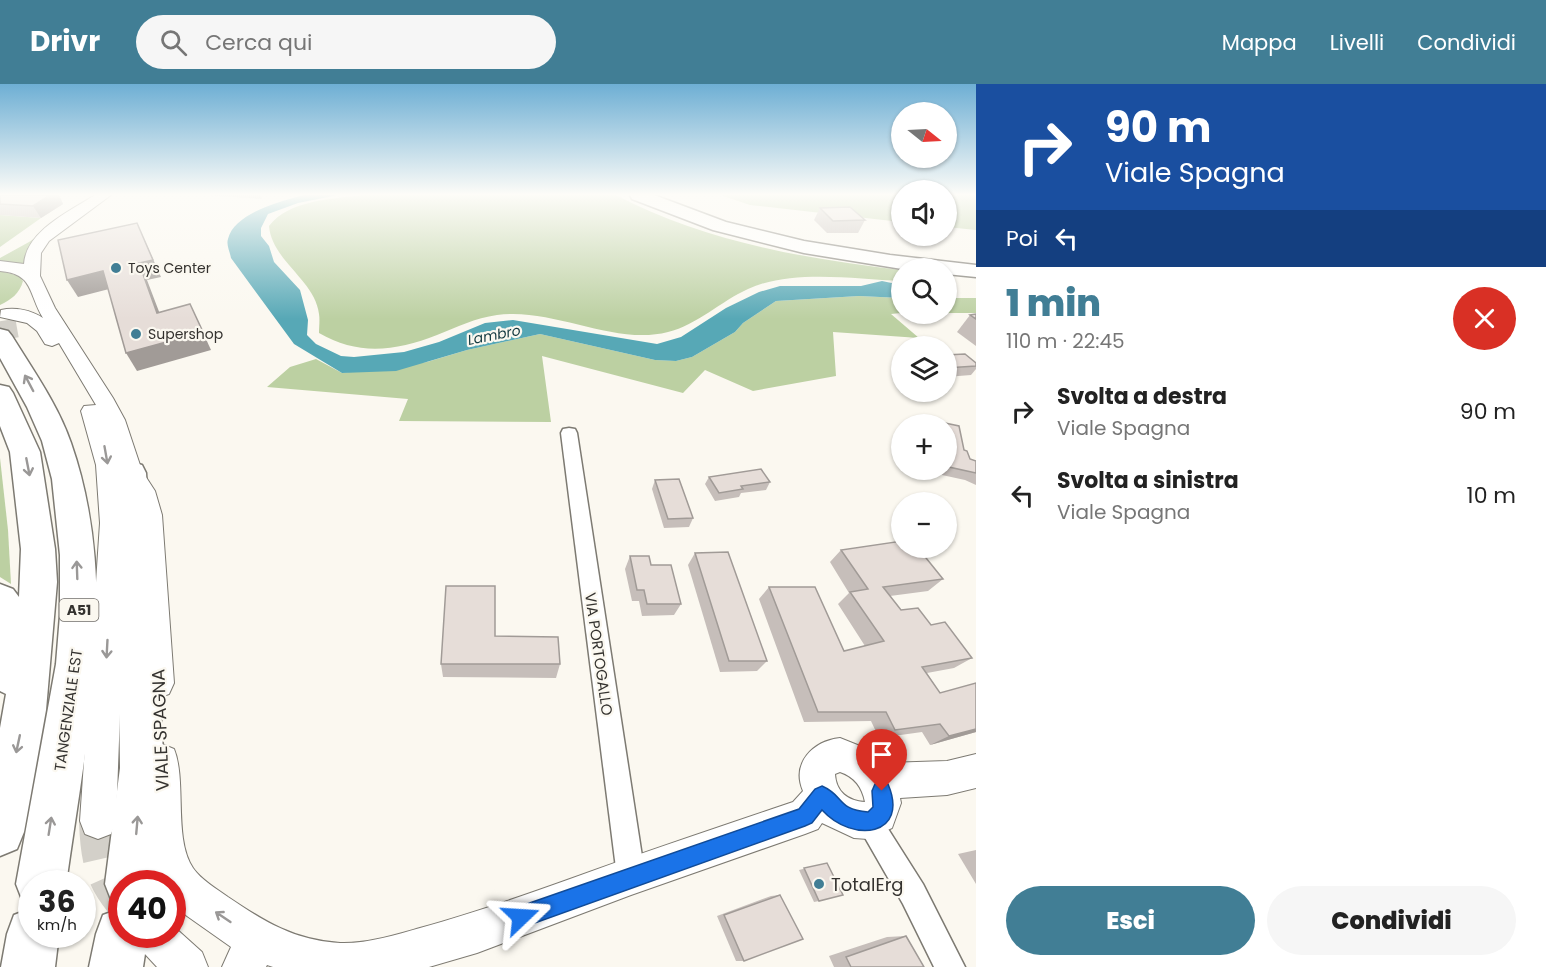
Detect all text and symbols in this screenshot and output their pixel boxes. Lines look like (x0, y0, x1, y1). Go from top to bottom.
search box (136, 15, 556, 69)
text: Drivr (30, 22, 100, 61)
icon: search (157, 26, 190, 59)
text: Cerca qui (205, 27, 312, 58)
text: Mappa (1222, 28, 1297, 57)
text: Livelli (1330, 28, 1384, 57)
text: Condividi (1417, 28, 1516, 57)
text: 90 m (1105, 98, 1212, 157)
north arrow (891, 102, 957, 168)
map controls (891, 102, 957, 558)
icon: right (1006, 108, 1084, 186)
text: Viale Spagna (1105, 154, 1285, 191)
button: sound (891, 180, 957, 246)
icon: left (1050, 222, 1083, 255)
text: Poi (1006, 223, 1038, 254)
place label: Toys Center (128, 258, 211, 278)
button: search (891, 258, 957, 324)
marker: Toys Center (109, 261, 123, 275)
text: 1 min (1006, 278, 1101, 329)
button: close (1453, 287, 1516, 350)
water label: Lambro (466, 320, 522, 350)
place label: Supershop (148, 324, 223, 344)
marker: Supershop (129, 327, 143, 341)
text: 110 m · 22:45 (1006, 327, 1125, 355)
button: layers (891, 336, 957, 402)
one-way arrow (23, 375, 34, 393)
text: Svolta a destra (1057, 381, 1227, 412)
icon: right (1006, 395, 1039, 428)
text: 90 m (1460, 396, 1516, 427)
button: + (891, 414, 957, 480)
text: Viale Spagna (1057, 414, 1190, 442)
one-way arrow (100, 444, 111, 464)
one-way arrow (23, 457, 34, 476)
text: Svolta a sinistra (1057, 465, 1239, 496)
icon: left (1006, 479, 1039, 512)
text: 10 m (1467, 480, 1516, 511)
button: − (891, 492, 957, 558)
text: Viale Spagna (1057, 498, 1190, 526)
one-way arrow (72, 560, 83, 580)
street label: VIA PORTOGALLO (580, 591, 618, 717)
road number: A51 (60, 599, 98, 621)
one-way arrow (102, 639, 113, 659)
street label: TANGENZIALE EST (49, 647, 87, 773)
street label: VIALE SPAGNA (145, 668, 175, 792)
pin (856, 729, 907, 791)
one-way arrow (12, 733, 23, 753)
icon: arrive (865, 738, 898, 771)
one-way arrow (45, 816, 56, 836)
one-way arrow (132, 816, 143, 836)
speed limit sign: 40 (108, 870, 186, 948)
place label: TotalErg (831, 872, 904, 897)
marker: TotalErg (812, 877, 826, 891)
text: 36 (38, 880, 76, 923)
position arrow (489, 885, 553, 949)
button: Esci (1006, 886, 1255, 955)
button: Condividi (1267, 886, 1516, 955)
one-way arrow (215, 911, 231, 923)
text: km/h (37, 914, 77, 935)

